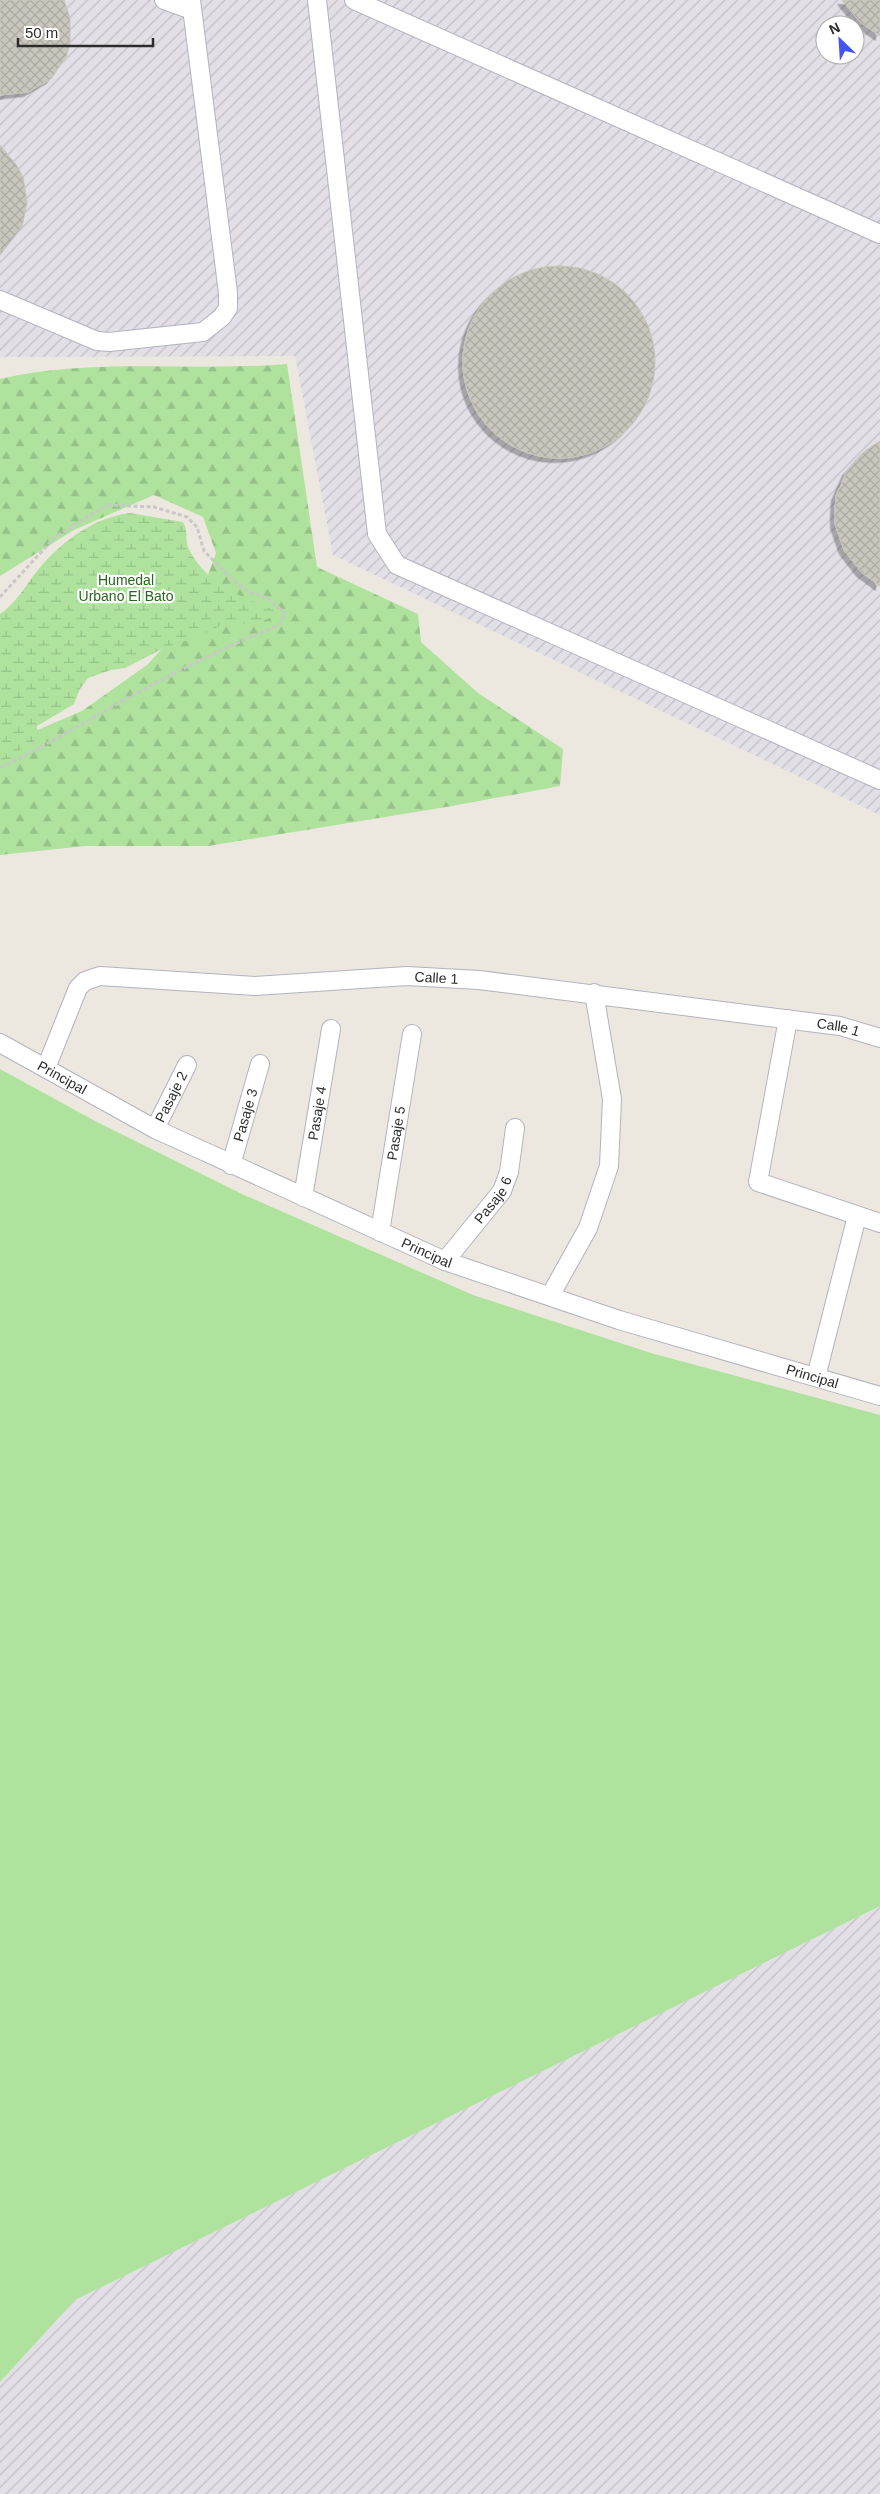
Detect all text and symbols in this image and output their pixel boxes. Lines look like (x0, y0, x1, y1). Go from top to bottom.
scale bar (18, 15, 152, 47)
north arrow (815, 15, 865, 65)
text: N (827, 19, 842, 38)
text: 50 m (25, 24, 58, 41)
park label: Humedal Urbano El Bato (79, 572, 174, 604)
street label: Calle 1 (414, 968, 459, 987)
street label: Calle 1 (816, 1015, 862, 1040)
street label: Principal (35, 1057, 89, 1097)
street label: Pasaje 2 (152, 1069, 191, 1125)
street label: Pasaje 4 (305, 1085, 329, 1141)
street label: Pasaje 3 (230, 1086, 261, 1143)
street label: Pasaje 5 (384, 1105, 408, 1161)
street label: Pasaje 6 (471, 1174, 515, 1227)
street label: Principal (399, 1234, 454, 1271)
street label: Principal (784, 1361, 840, 1392)

